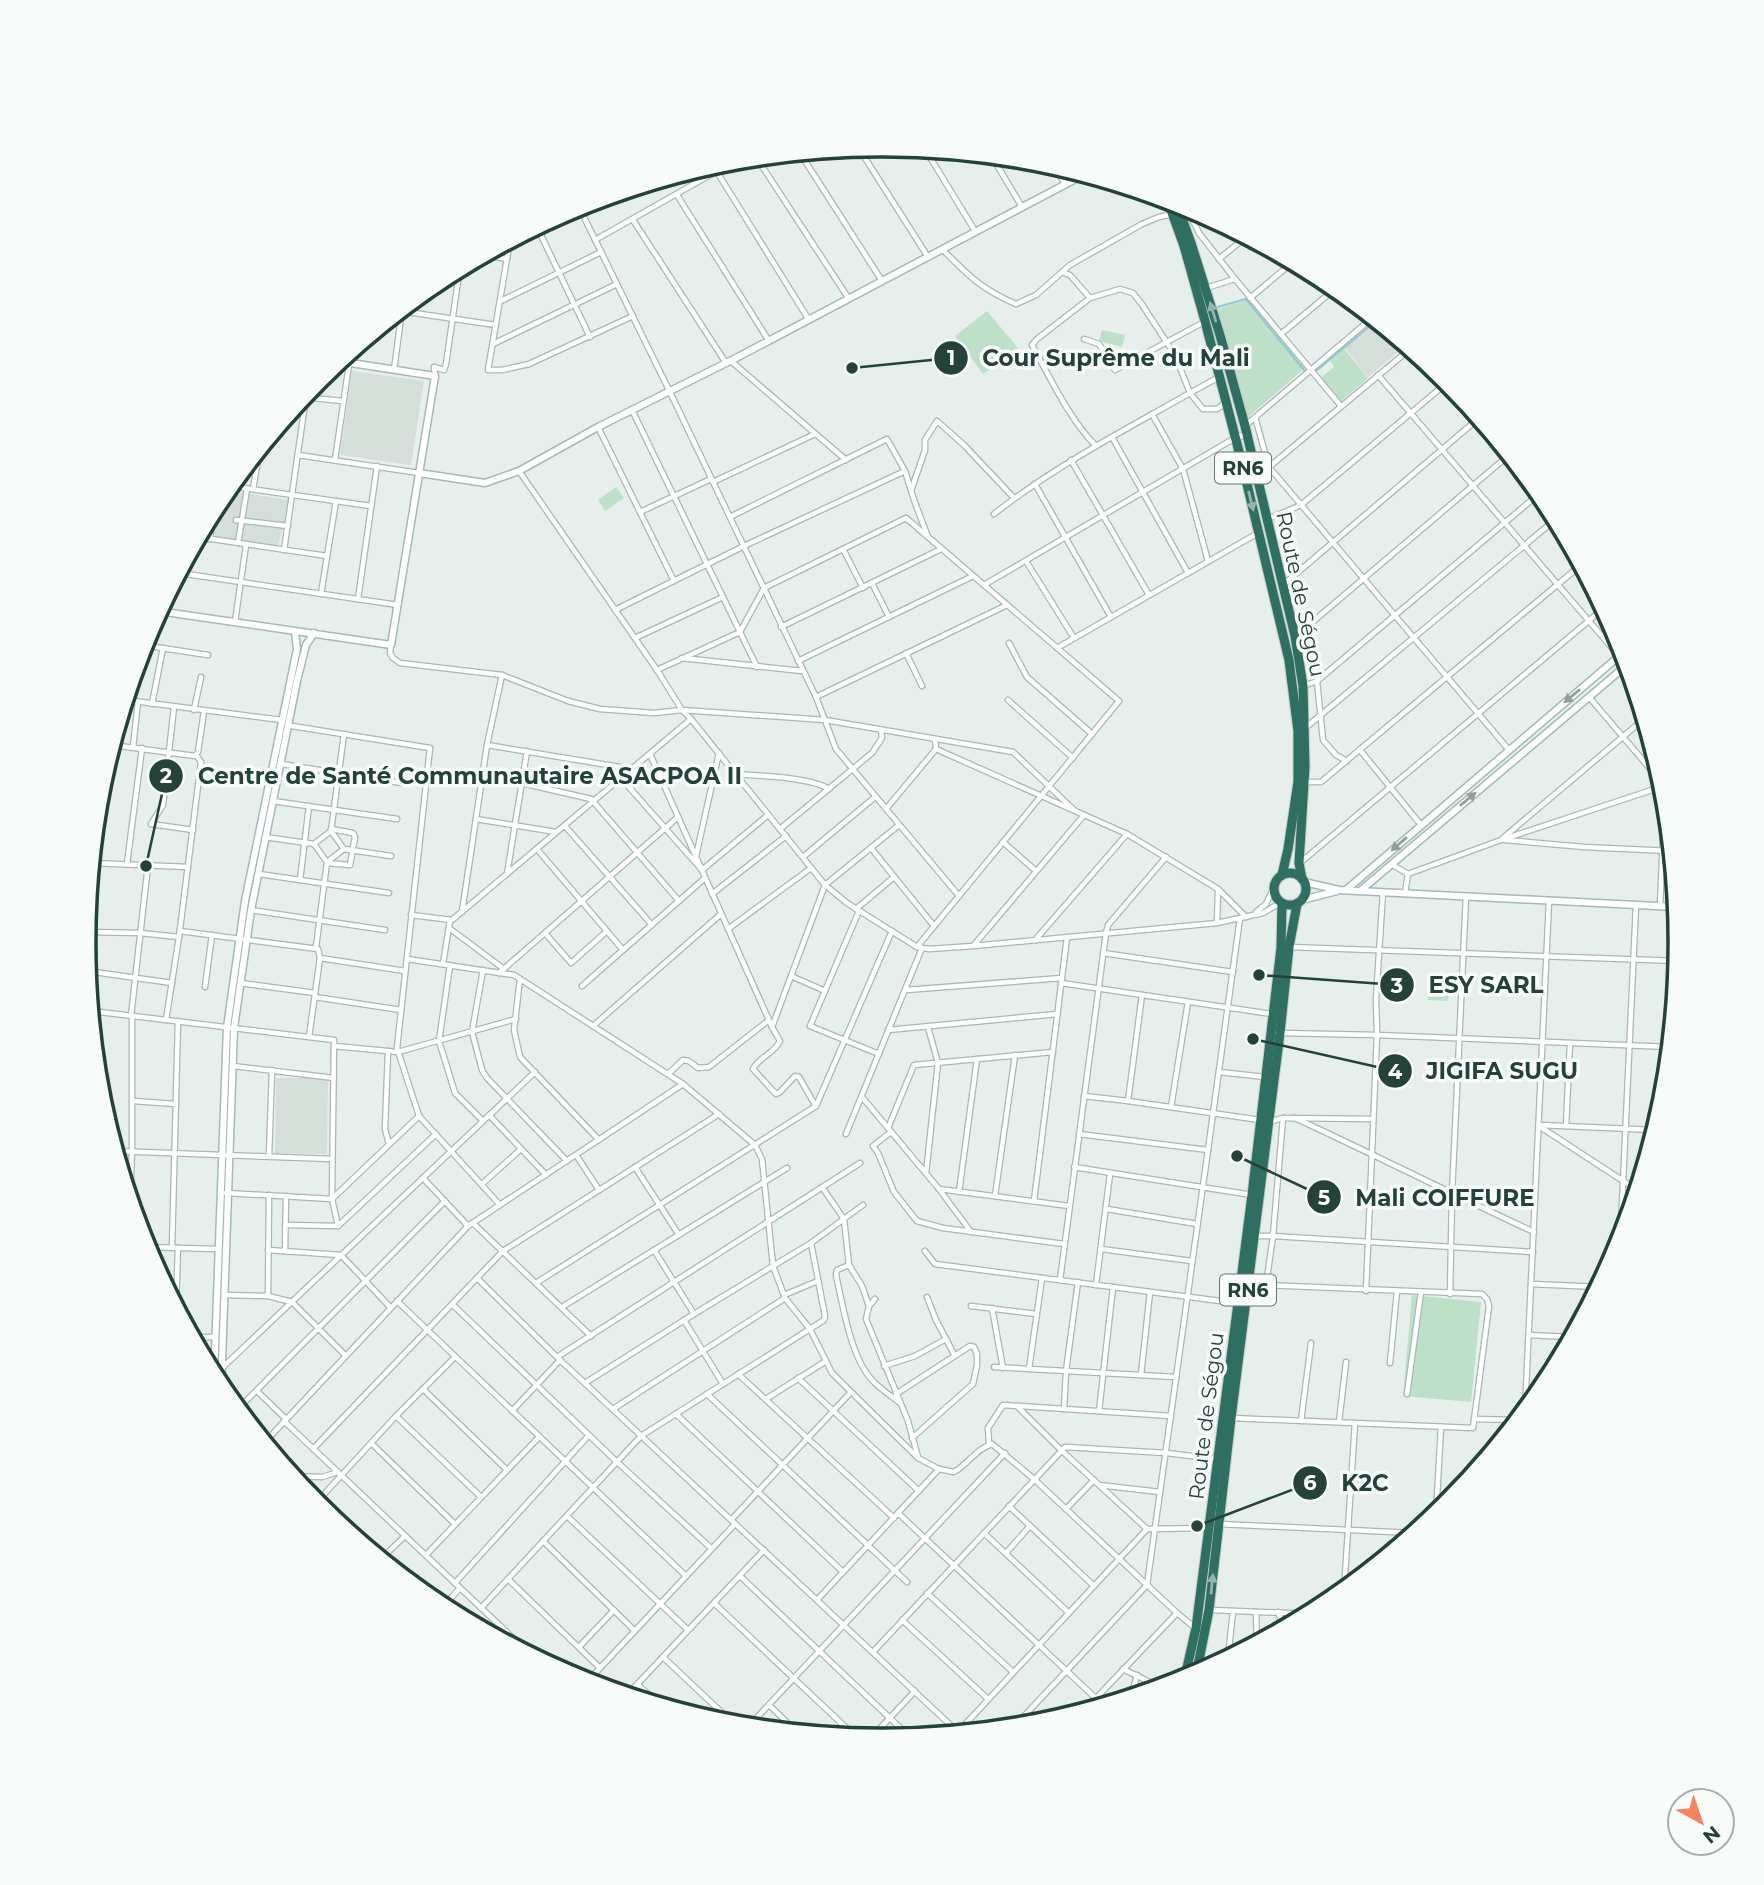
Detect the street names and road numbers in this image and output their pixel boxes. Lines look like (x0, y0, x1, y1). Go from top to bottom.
road number: RN6 (1215, 453, 1271, 484)
street label: Route de Ségou (1271, 509, 1331, 679)
road number: RN6 (1220, 1274, 1276, 1306)
street label: Route de Ségou (1183, 1331, 1229, 1501)

